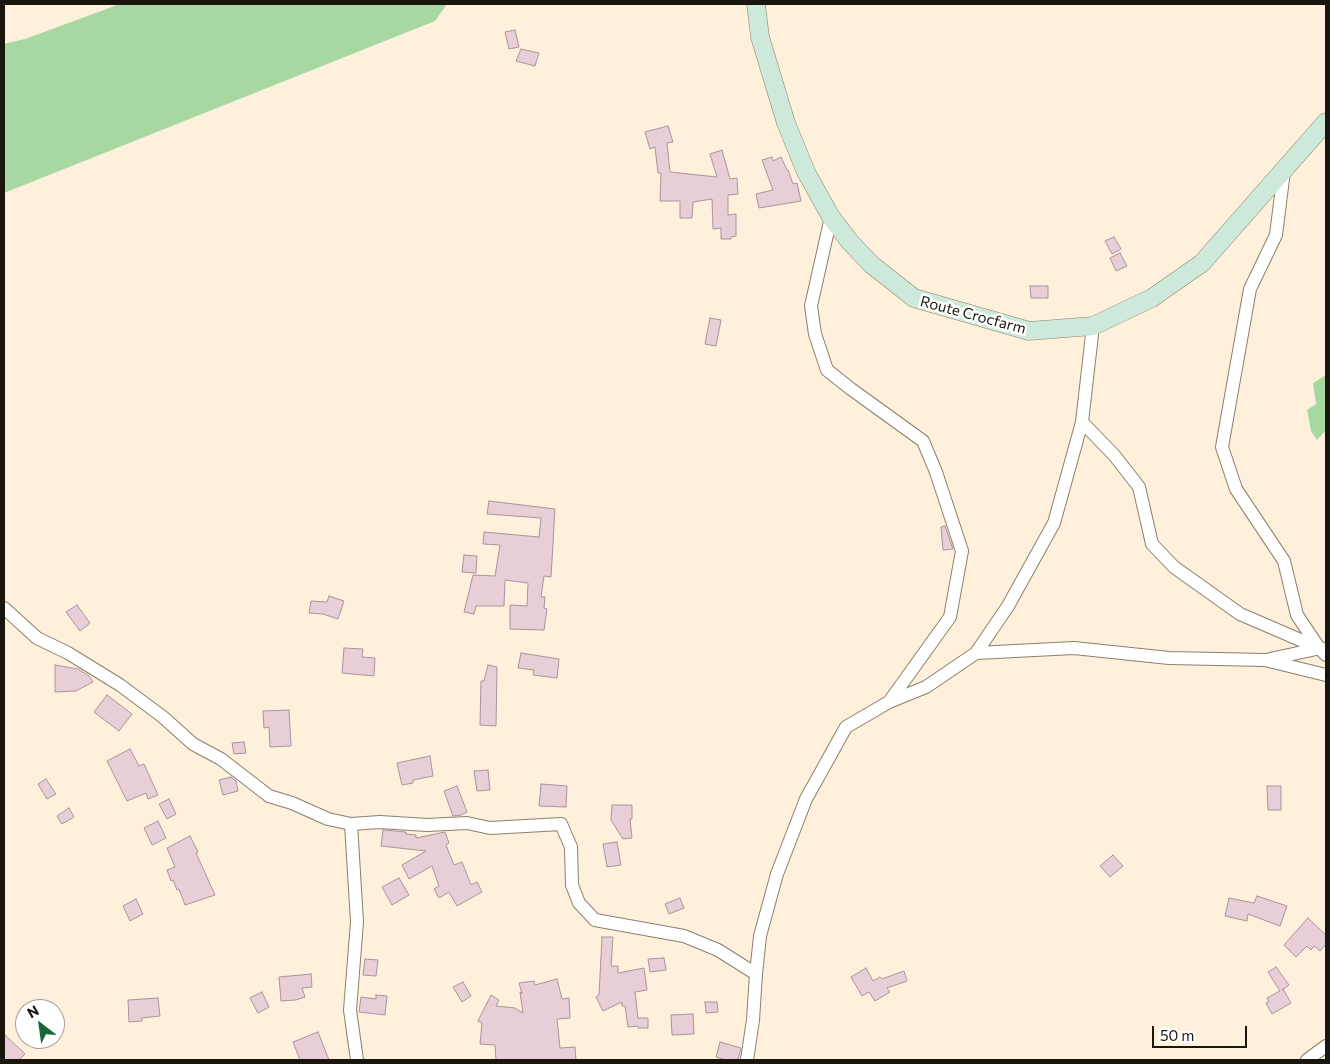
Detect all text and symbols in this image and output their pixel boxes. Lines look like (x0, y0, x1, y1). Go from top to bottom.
street label: Route Crocfarm (918, 292, 1028, 338)
north arrow (15, 999, 65, 1049)
text: N (24, 1001, 42, 1021)
scale bar (1155, 1016, 1250, 1048)
text: 50 m (1160, 1026, 1194, 1044)

